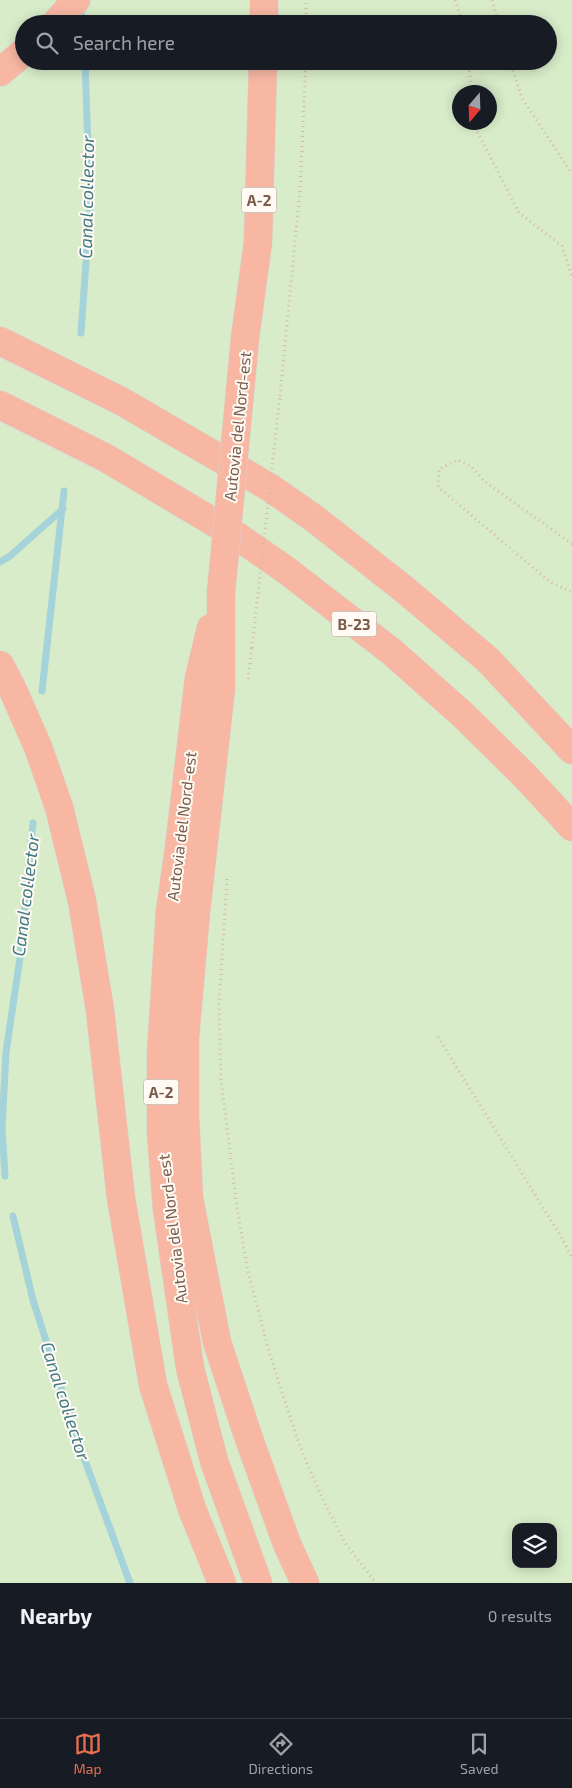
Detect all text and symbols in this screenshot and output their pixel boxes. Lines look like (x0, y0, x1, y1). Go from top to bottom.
search box (15, 15, 557, 70)
icon: search (33, 29, 61, 57)
text: Search here (73, 31, 175, 54)
north arrow (452, 85, 497, 130)
water label: Canal col·lector (74, 134, 98, 259)
road number: A-2 (242, 188, 276, 212)
street label: Autovia del Nord-est (220, 350, 254, 502)
road number: B-23 (332, 612, 376, 636)
street label: Autovia del Nord-est (162, 750, 200, 902)
water label: Canal col·lector (7, 832, 44, 957)
road number: A-2 (144, 1080, 178, 1104)
street label: Autovia del Nord-est (153, 1153, 191, 1305)
water label: Canal col·lector (37, 1339, 96, 1464)
map controls (512, 1523, 557, 1568)
button: layers (512, 1523, 557, 1568)
text: Nearby (20, 1603, 92, 1628)
text: 0 results (488, 1606, 552, 1625)
tab: Map (73, 1730, 102, 1777)
tab: Directions (249, 1730, 313, 1777)
tab: Saved (460, 1730, 499, 1777)

